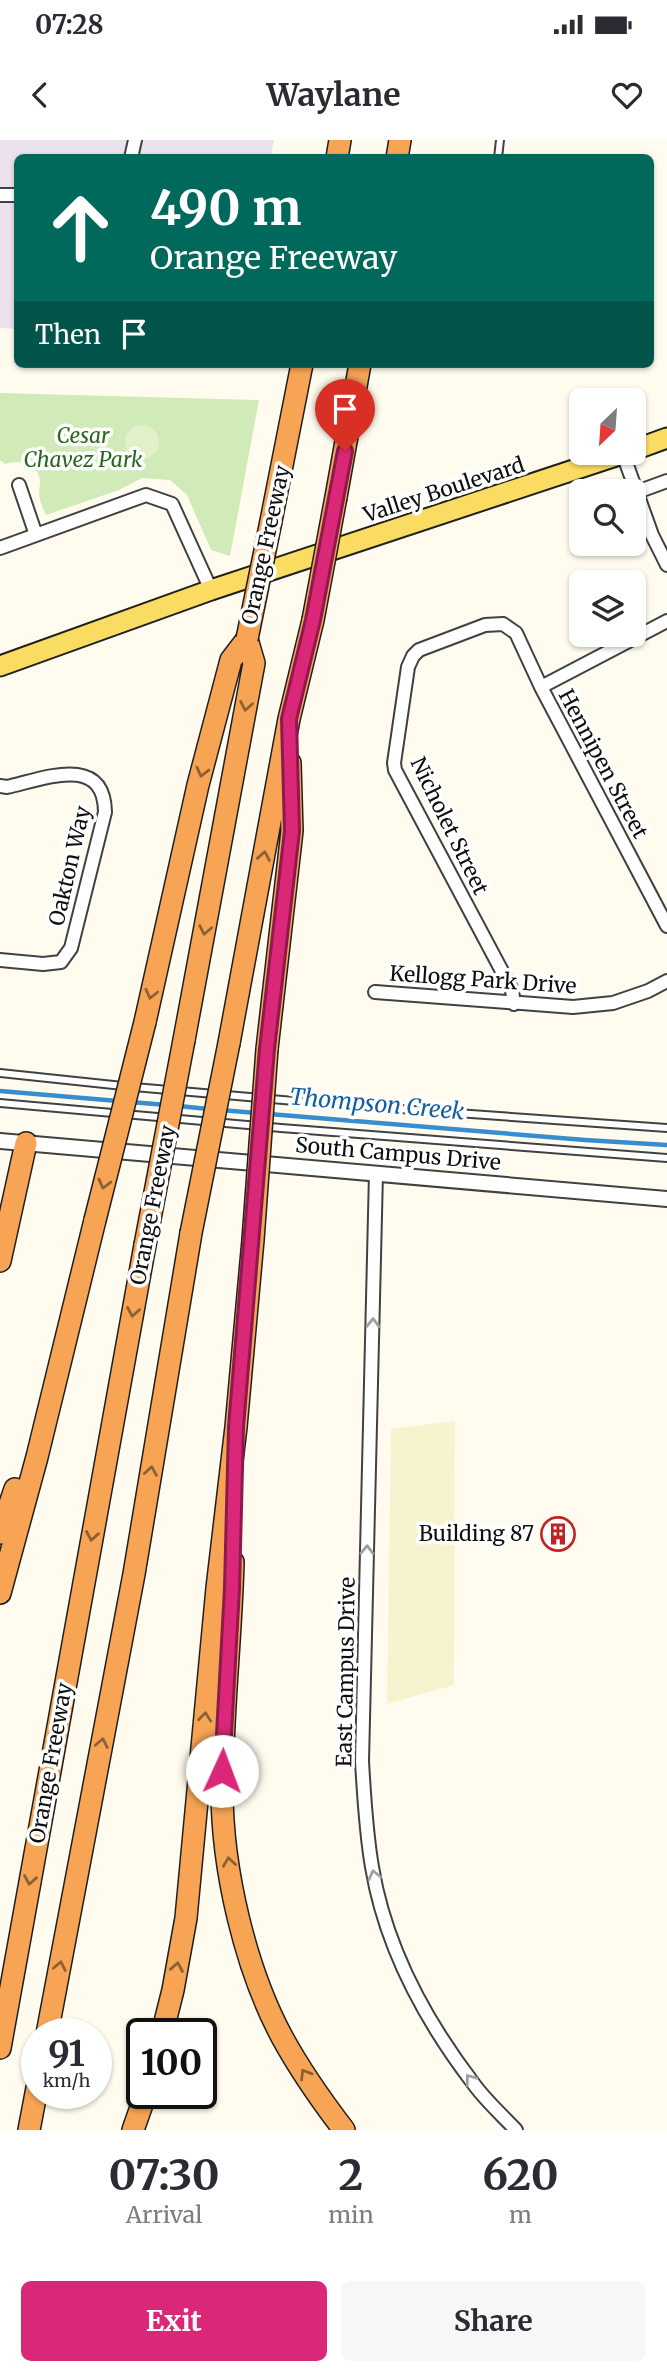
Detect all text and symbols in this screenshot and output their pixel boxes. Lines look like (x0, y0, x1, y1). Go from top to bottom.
text: 07:28 (35, 8, 104, 41)
text: Waylane (266, 75, 401, 115)
icon: back (21, 76, 59, 114)
icon: heart (608, 76, 646, 114)
text: 490 m (150, 177, 302, 238)
icon: ahead (35, 182, 126, 273)
text: Orange Freeway (150, 238, 397, 278)
icon: arrive (115, 315, 153, 353)
text: Then (35, 318, 101, 351)
pin (315, 379, 375, 451)
north arrow (569, 388, 646, 466)
map controls (569, 388, 646, 647)
icon: arrive (326, 390, 364, 428)
park label: Cesar Chavez Park (24, 422, 143, 473)
street label: Valley Boulevard (359, 451, 528, 529)
street label: Orange Freeway (235, 462, 296, 627)
button: search (569, 479, 646, 556)
button: layers (569, 570, 646, 647)
street label: Hennipen Street (553, 685, 654, 843)
one-way arrow (239, 700, 254, 712)
street label: Nicholet Street (405, 753, 494, 899)
one-way arrow (196, 766, 210, 778)
street label: Oakton Way (43, 803, 97, 928)
one-way arrow (256, 850, 271, 862)
one-way arrow (198, 923, 213, 935)
street label: Kellogg Park Drive (389, 959, 578, 1000)
one-way arrow (145, 988, 160, 1000)
water label: Thompson Creek (289, 1081, 466, 1126)
street label: Orange Freeway (124, 1122, 181, 1287)
street label: South Campus Drive (294, 1131, 502, 1176)
one-way arrow (98, 1178, 112, 1190)
one-way arrow (126, 1306, 141, 1318)
one-way arrow (365, 1317, 380, 1328)
one-way arrow (143, 1465, 158, 1477)
building icon: Building 87 (539, 1515, 577, 1553)
place label: Building 87 (419, 1520, 534, 1547)
one-way arrow (85, 1530, 100, 1542)
one-way arrow (360, 1545, 375, 1556)
street label: East Campus Drive (330, 1577, 361, 1767)
street label: Orange Freeway (23, 1680, 78, 1845)
one-way arrow (197, 1711, 212, 1722)
position arrow (185, 1734, 259, 1808)
one-way arrow (94, 1737, 109, 1749)
one-way arrow (221, 1856, 236, 1868)
one-way arrow (368, 1869, 383, 1881)
one-way arrow (23, 1874, 38, 1886)
one-way arrow (52, 1960, 67, 1972)
one-way arrow (169, 1961, 184, 1973)
speed limit sign: 100 (126, 2018, 217, 2109)
text: 91 (48, 2032, 85, 2076)
text: km/h (43, 2069, 90, 2092)
one-way arrow (300, 2069, 313, 2082)
one-way arrow (466, 2074, 479, 2087)
text: 07:30 (109, 2149, 220, 2201)
text: 2 (339, 2149, 363, 2201)
text: 620 (482, 2149, 558, 2201)
text: Arrival (126, 2200, 202, 2229)
text: min (328, 2200, 374, 2229)
text: m (509, 2200, 532, 2229)
button: Exit (21, 2281, 327, 2361)
button: Share (341, 2281, 646, 2361)

